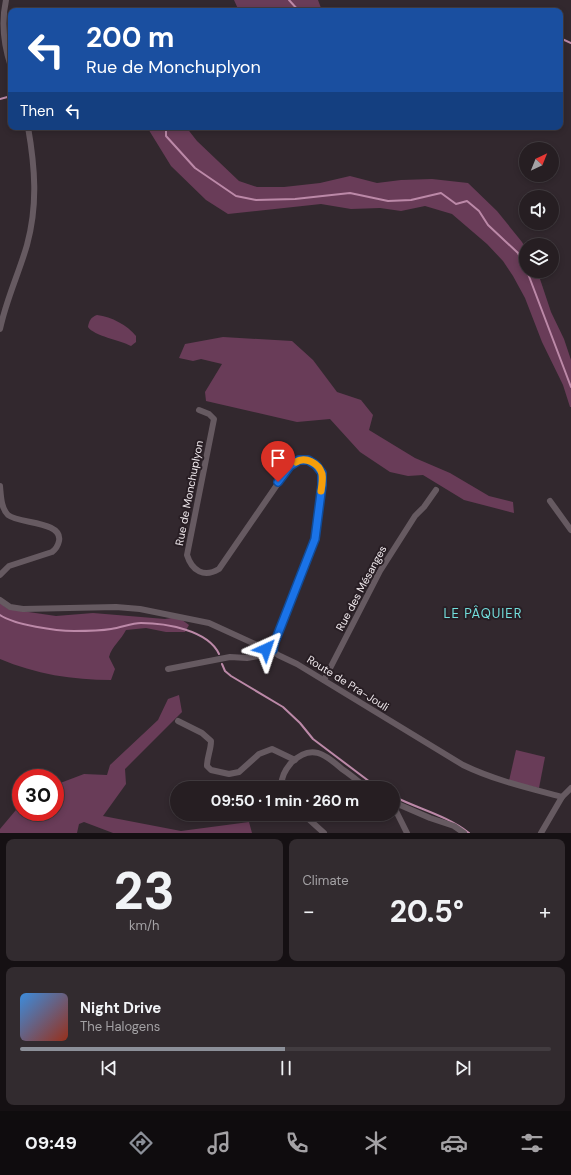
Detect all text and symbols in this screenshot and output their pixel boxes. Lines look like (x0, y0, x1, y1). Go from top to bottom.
text: 200 m (86, 19, 174, 56)
icon: left (20, 24, 72, 76)
text: Rue de Monchuplyon (86, 55, 261, 79)
icon: left (62, 100, 84, 122)
text: Then (20, 101, 54, 121)
north arrow (519, 142, 559, 182)
map controls (519, 142, 559, 278)
button: sound (519, 190, 559, 230)
button: layers (519, 238, 559, 278)
street label: Rue de Monchuplyon (172, 439, 206, 547)
pin (261, 441, 295, 482)
icon: arrive (267, 447, 289, 469)
street label: Rue des Mésanges (333, 543, 389, 633)
district label: LE PÂQUIER (444, 605, 522, 622)
position arrow (245, 628, 287, 670)
street label: Route de Pra-Jouli (304, 652, 392, 714)
speed limit sign: 30 (12, 769, 64, 821)
text: 09:50 · 1 min · 260 m (211, 791, 359, 811)
text: 23 (114, 857, 175, 925)
text: Climate (303, 872, 349, 889)
text: 20.5° (390, 892, 464, 931)
text: − (303, 897, 315, 926)
text: + (539, 897, 551, 926)
text: km/h (129, 917, 160, 934)
text: Night Drive (80, 998, 161, 1018)
text: The Halogens (80, 1018, 160, 1035)
icon: previous (98, 1057, 120, 1079)
icon: pause (275, 1057, 297, 1079)
icon: next (452, 1057, 474, 1079)
icon: directions (127, 1129, 155, 1157)
icon: music (205, 1129, 233, 1157)
icon: phone (283, 1129, 311, 1157)
icon: climate (362, 1129, 390, 1157)
icon: car (440, 1129, 468, 1157)
icon: filters (518, 1129, 546, 1157)
text: 09:49 (25, 1131, 77, 1155)

